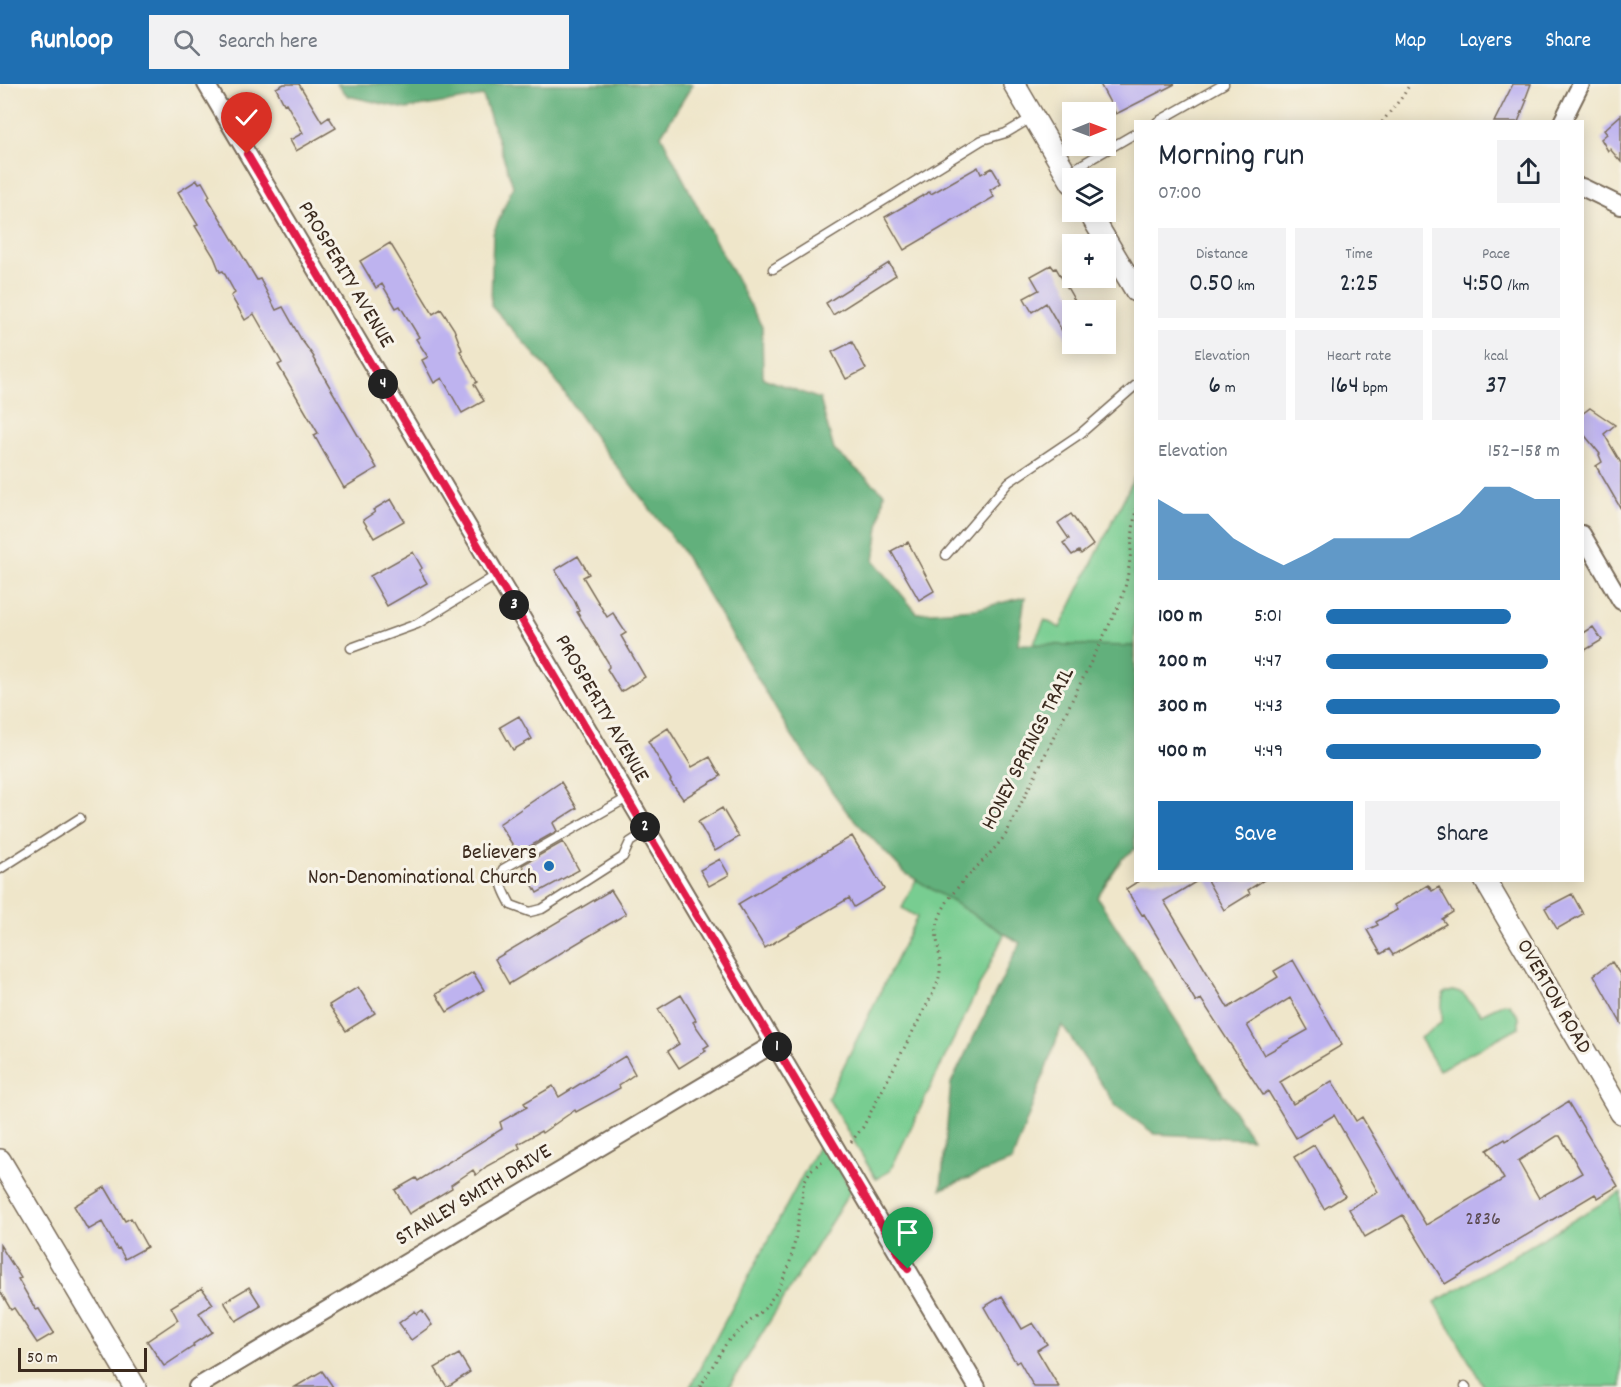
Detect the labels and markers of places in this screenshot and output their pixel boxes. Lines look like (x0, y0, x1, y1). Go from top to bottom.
pin (221, 92, 272, 154)
pin: 4 (368, 369, 398, 399)
pin: 3 (499, 590, 529, 620)
pin: 2 (630, 812, 660, 842)
place label: Believers Non-Denominational Church (308, 838, 537, 894)
marker: Believers Non-Denominational Church (542, 859, 556, 873)
pin: 1 (762, 1032, 792, 1062)
pin (882, 1207, 933, 1269)

